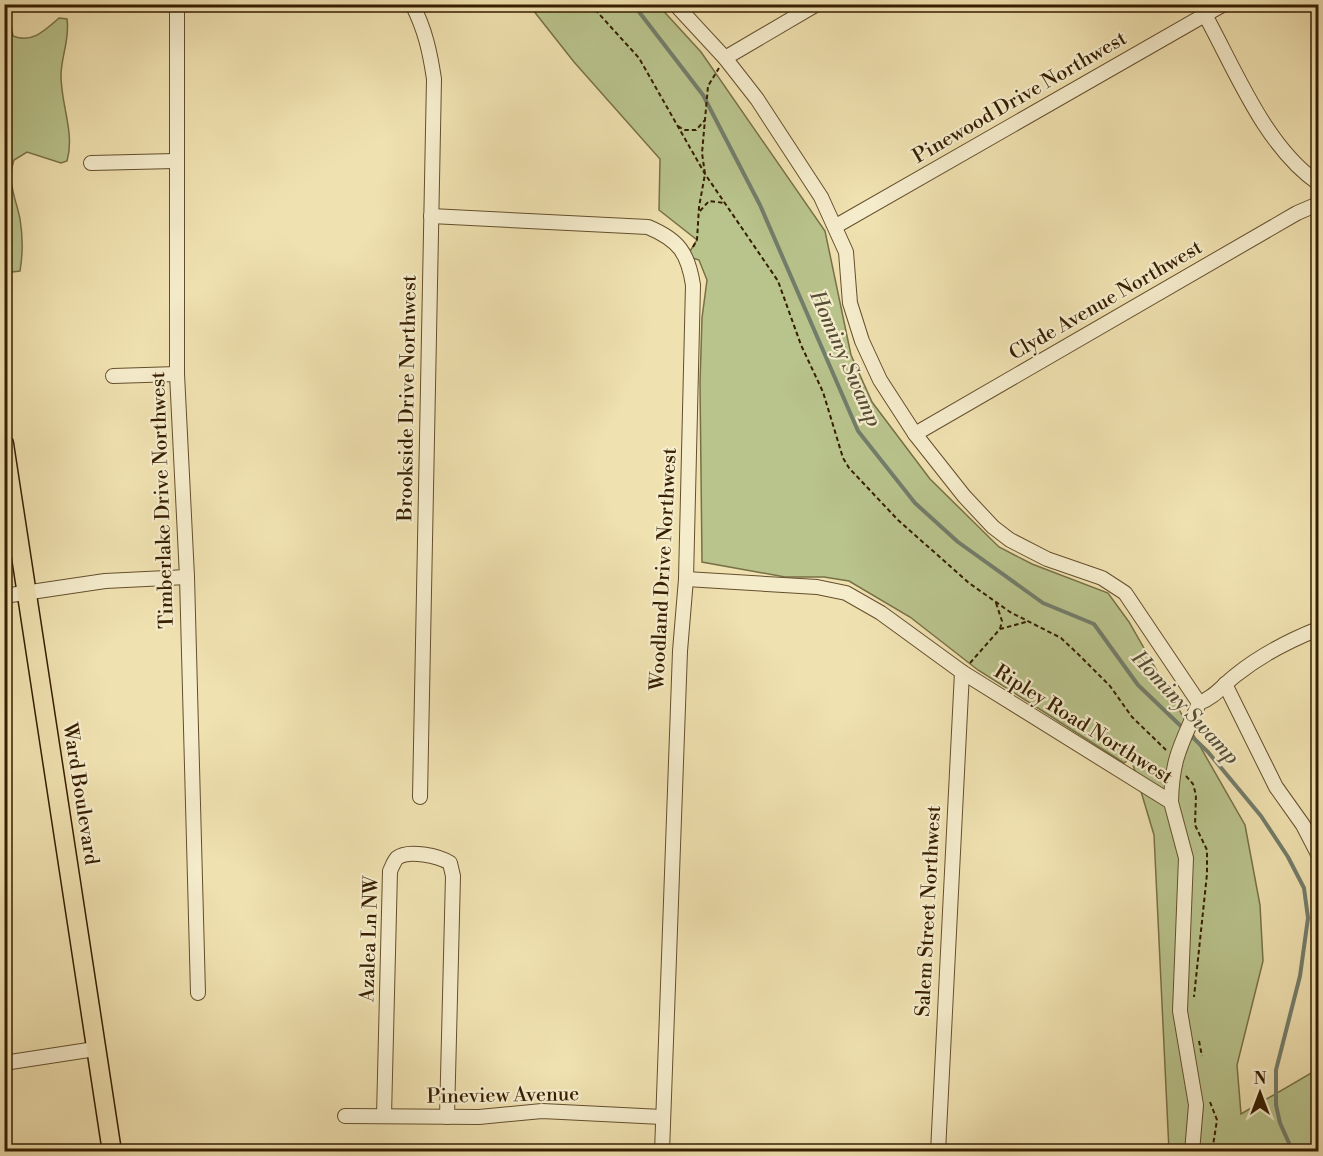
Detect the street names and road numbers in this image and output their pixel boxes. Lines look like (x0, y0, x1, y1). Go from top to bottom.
street label: Pinewood Drive Northwest (909, 26, 1131, 170)
street label: Clyde Avenue Northwest (1005, 235, 1207, 367)
street label: Brookside Drive Northwest (393, 275, 423, 522)
street label: Timberlake Drive Northwest (146, 371, 180, 629)
street label: Woodland Drive Northwest (645, 447, 683, 692)
street label: Ripley Road Northwest (989, 660, 1177, 790)
street label: Ward Boulevard (56, 720, 104, 867)
street label: Salem Street Northwest (911, 805, 947, 1017)
street label: Azalea Ln NW (355, 875, 385, 1003)
street label: Pineview Avenue (426, 1082, 580, 1110)

